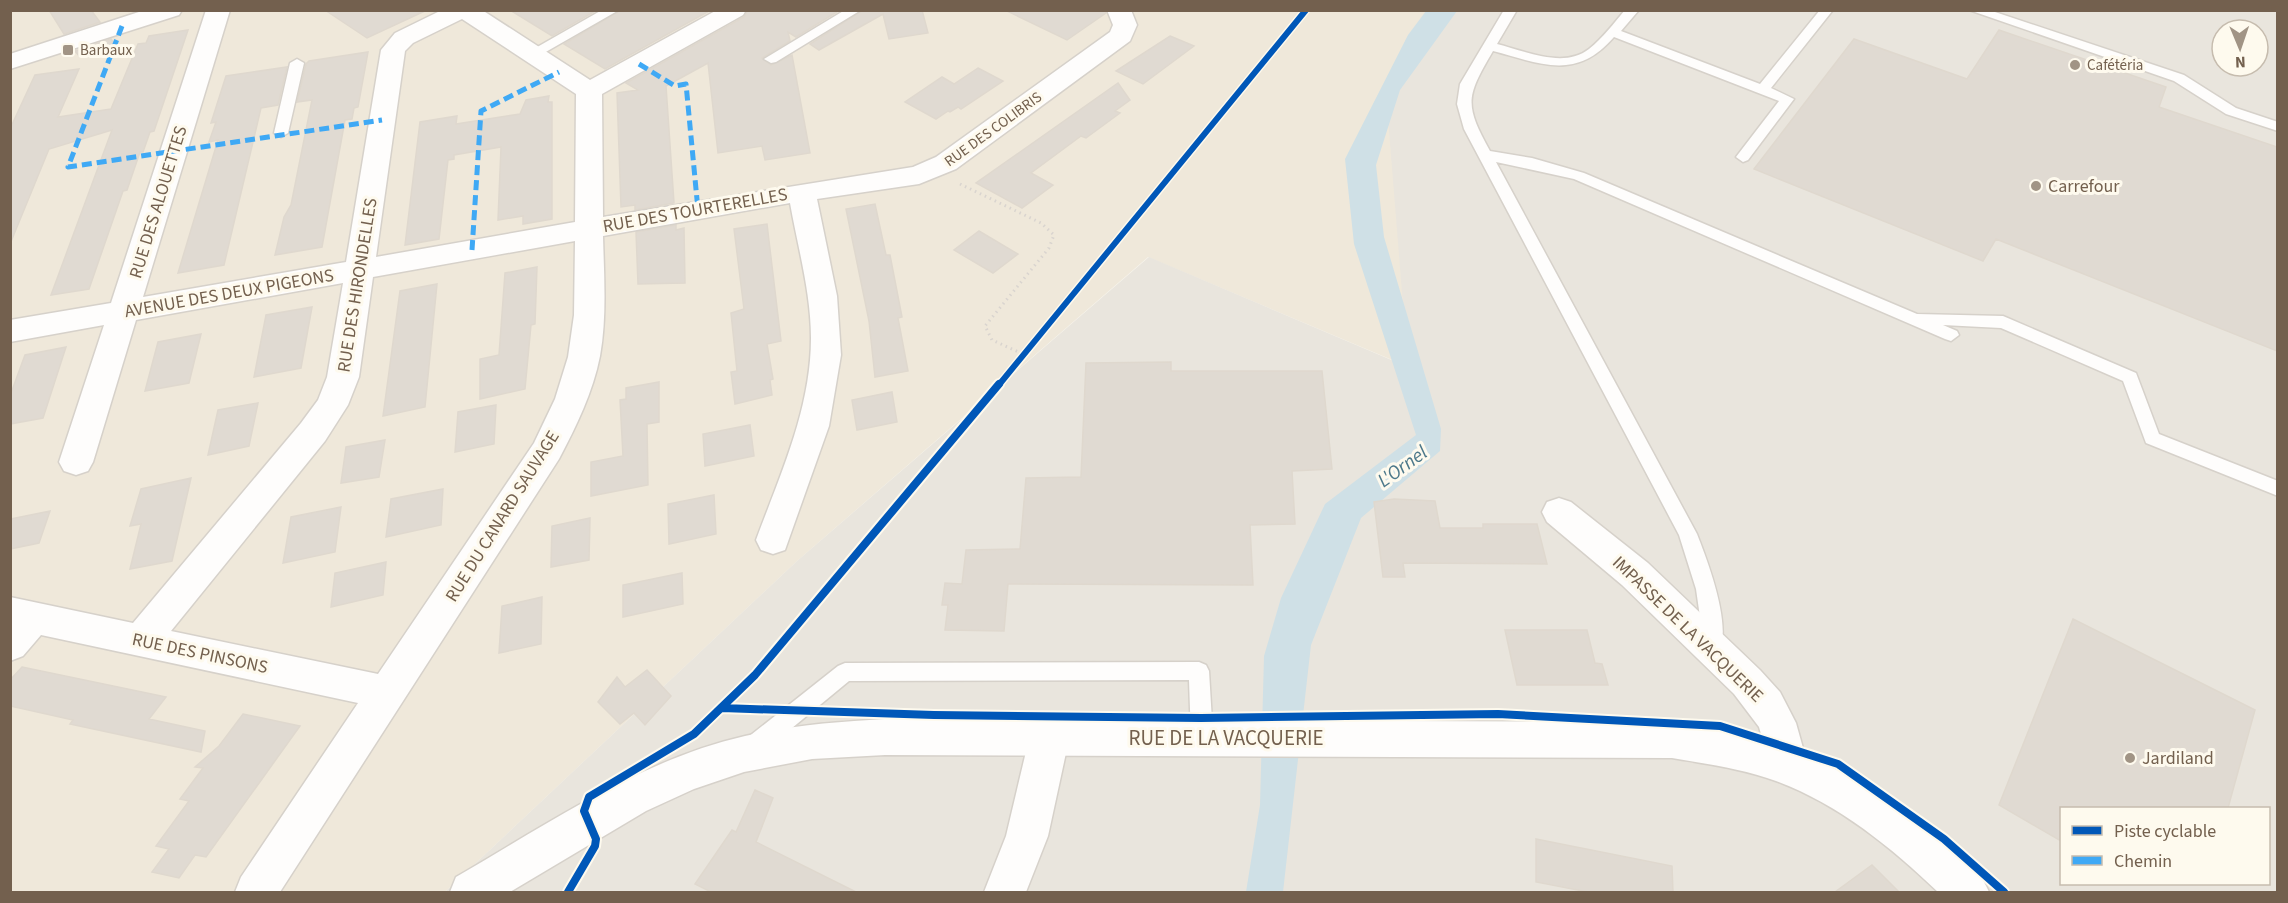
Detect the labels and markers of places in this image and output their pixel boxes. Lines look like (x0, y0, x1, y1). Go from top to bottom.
place label: Barbaux (80, 40, 132, 61)
marker: Barbaux (61, 43, 75, 57)
place label: Cafétéria (2087, 55, 2143, 76)
marker: Cafétéria (2068, 58, 2082, 72)
place label: Carrefour (2048, 174, 2120, 199)
marker: Carrefour (2029, 179, 2043, 193)
place label: Jardiland (2142, 746, 2214, 771)
marker: Jardiland (2123, 751, 2137, 765)

